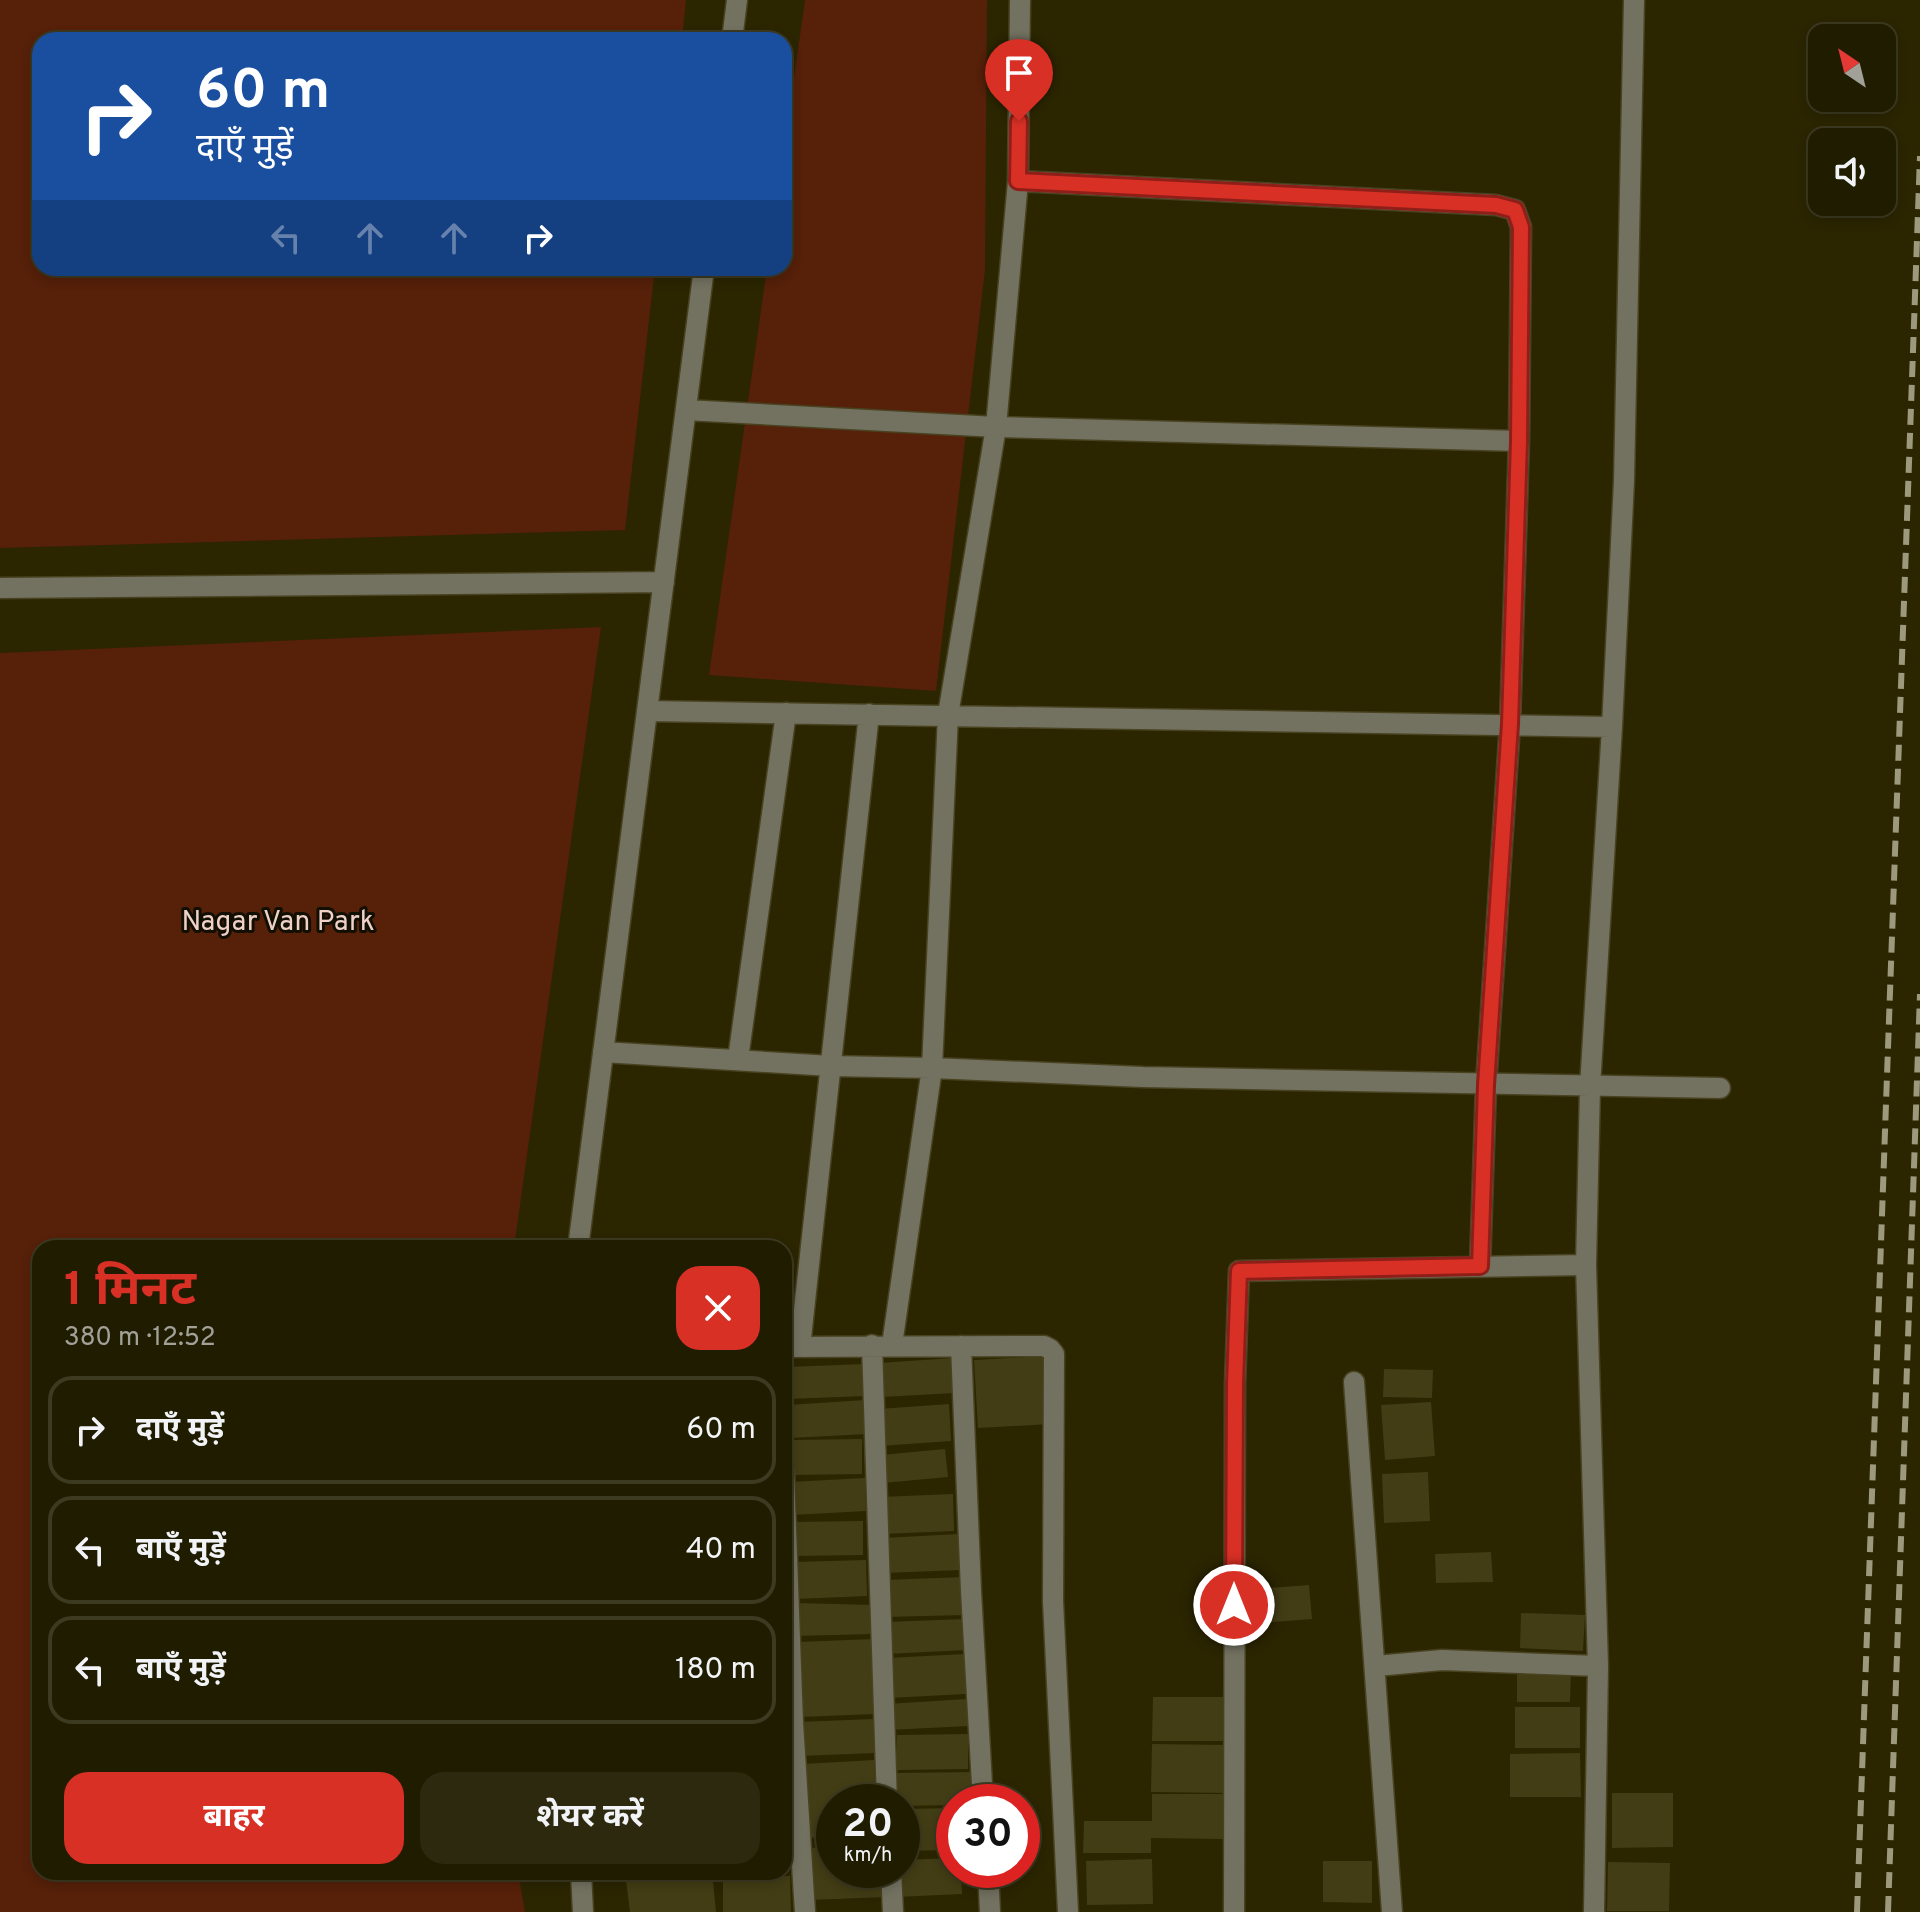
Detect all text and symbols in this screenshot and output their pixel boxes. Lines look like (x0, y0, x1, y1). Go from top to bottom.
north arrow (1808, 24, 1896, 112)
map controls (1808, 24, 1896, 216)
pin (985, 39, 1053, 121)
icon: arrive (997, 51, 1041, 95)
text: 60 m (196, 58, 330, 128)
icon: right (64, 64, 168, 168)
text: दाएँ मुड़ें (196, 127, 294, 173)
button: sound (1808, 128, 1896, 216)
icon: left (264, 216, 308, 260)
icon: ahead (348, 216, 392, 260)
icon: ahead (432, 216, 476, 260)
icon: right (516, 216, 560, 260)
park label: Nagar Van Park (181, 905, 375, 941)
text: 1 मिनट (64, 1262, 196, 1322)
button: close (676, 1266, 760, 1350)
text: 380 m · 12:52 (64, 1322, 216, 1355)
icon: right (68, 1408, 112, 1452)
text: दाएँ मुड़ें (136, 1412, 224, 1449)
text: 60 m (686, 1412, 756, 1449)
icon: left (68, 1528, 112, 1572)
text: बाएँ मुड़ें (136, 1532, 226, 1569)
text: 40 m (686, 1532, 756, 1569)
position arrow (1192, 1563, 1276, 1647)
icon: left (68, 1648, 112, 1692)
text: बाएँ मुड़ें (136, 1652, 226, 1689)
text: 180 m (675, 1652, 756, 1689)
button: बाहर (64, 1772, 404, 1864)
button: शेयर करें (420, 1772, 760, 1864)
speed limit sign: 30 (936, 1784, 1040, 1888)
text: 20 (843, 1801, 893, 1851)
text: km/h (844, 1843, 892, 1869)

